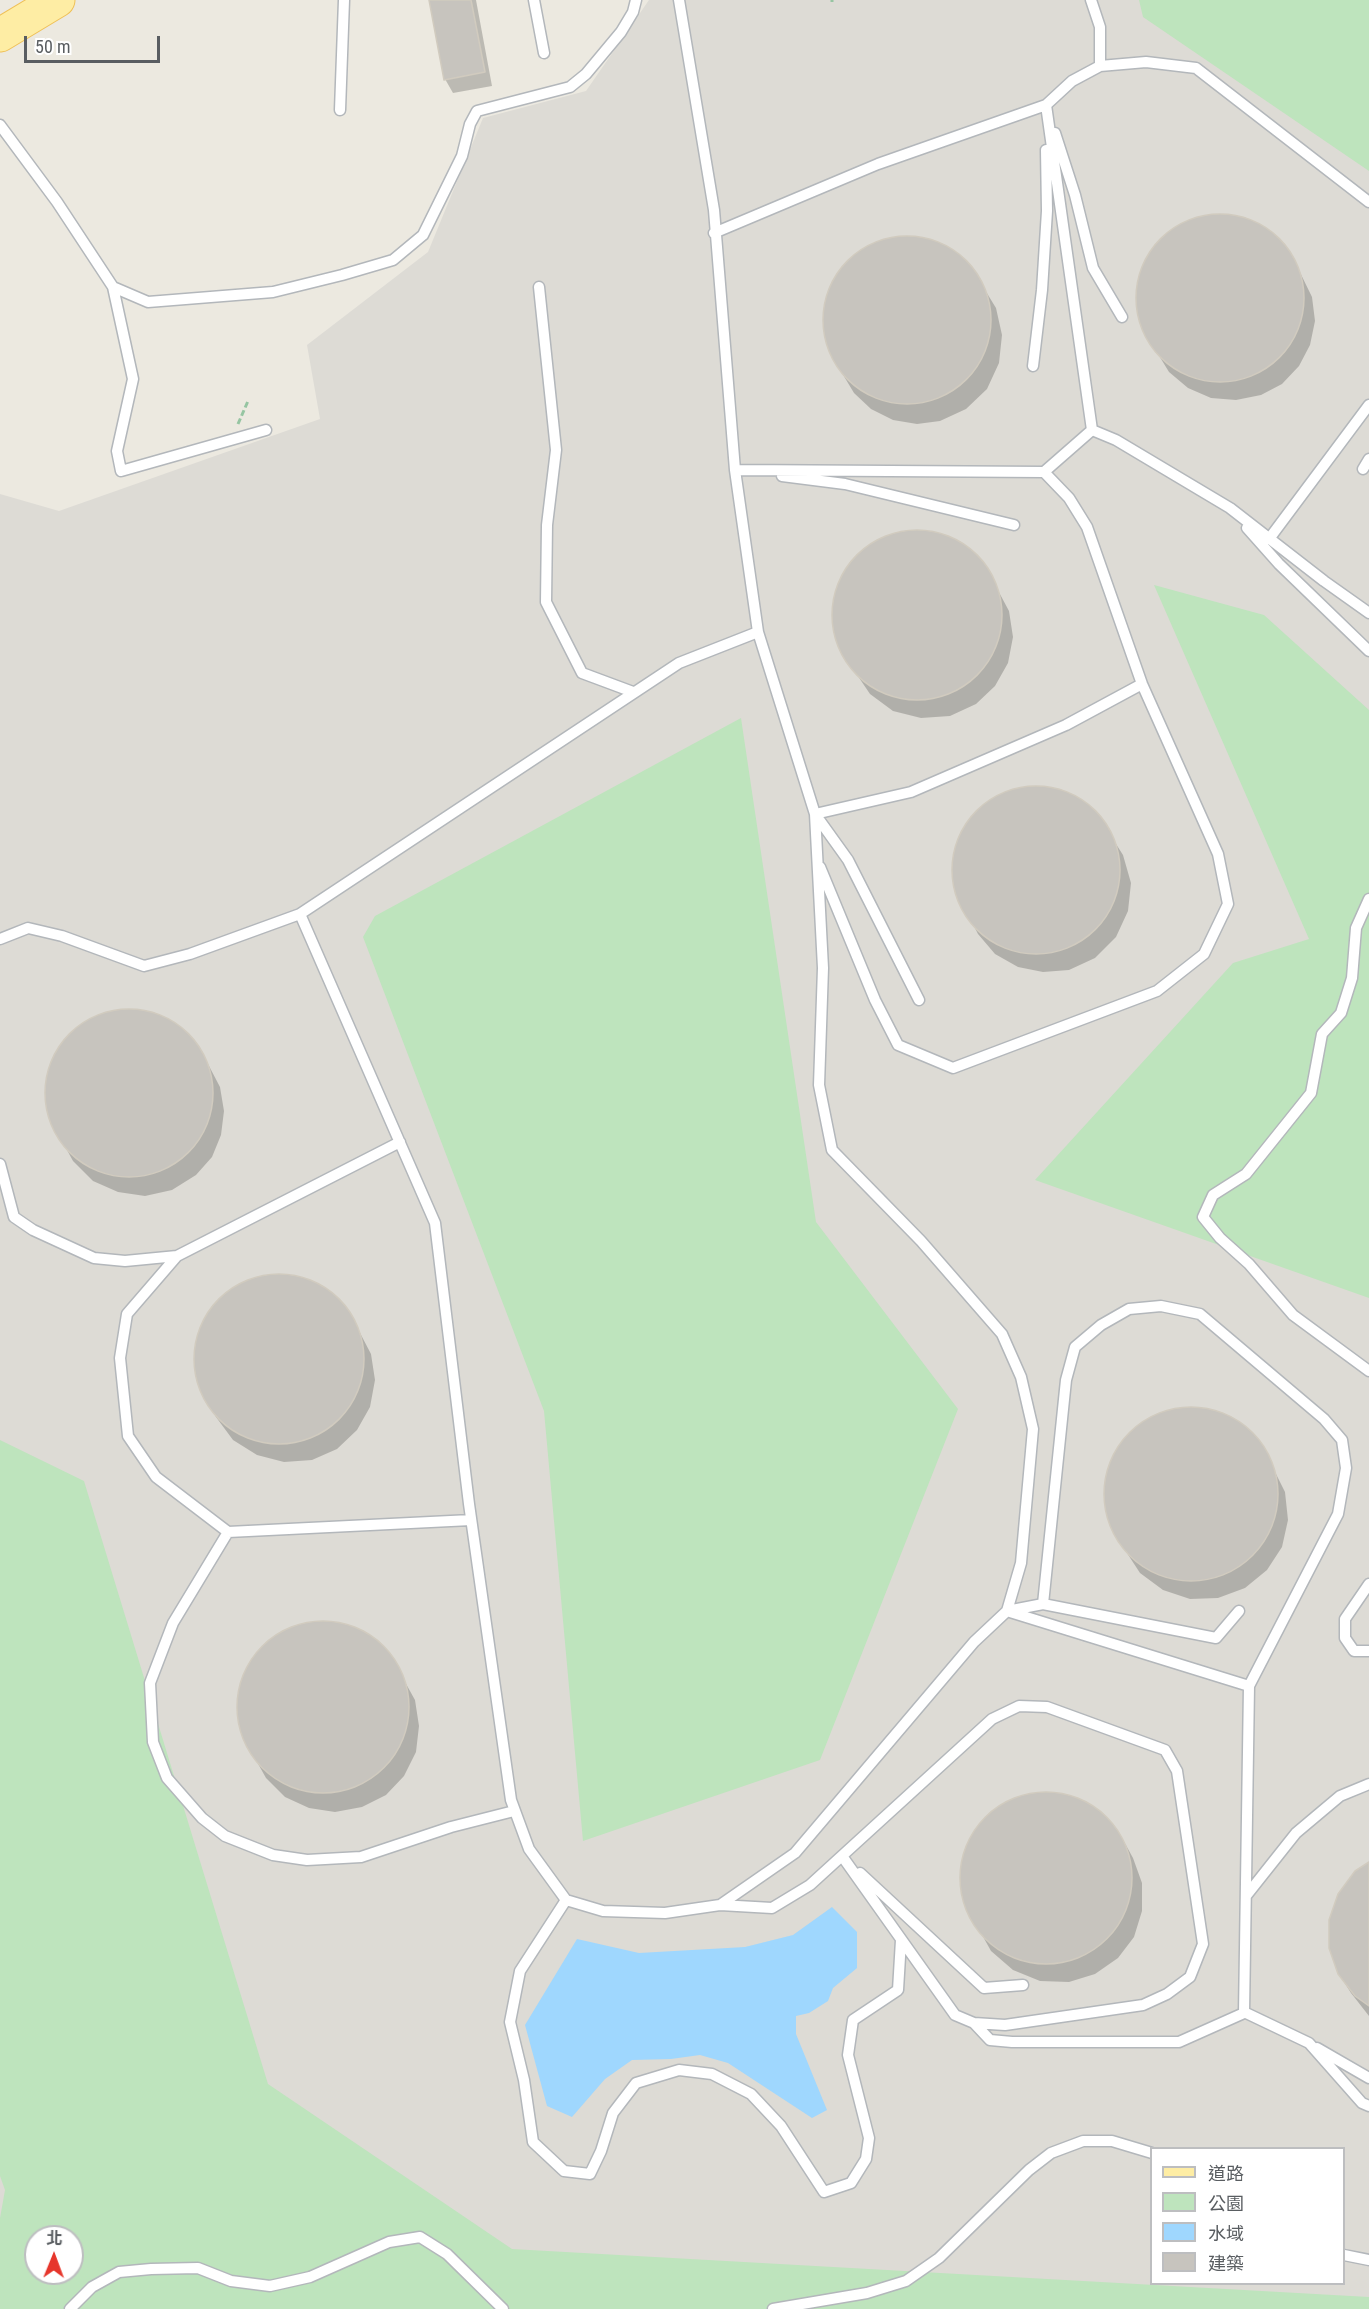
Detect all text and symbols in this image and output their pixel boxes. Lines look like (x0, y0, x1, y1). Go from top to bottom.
scale bar (27, 24, 164, 62)
text: 50 m (35, 36, 70, 57)
legend (1150, 2147, 1345, 2285)
text: 道路 (1208, 2163, 1244, 2184)
text: 公園 (1208, 2193, 1244, 2214)
text: 水域 (1208, 2223, 1244, 2244)
north arrow (24, 2225, 84, 2285)
text: 北 (46, 2229, 62, 2248)
text: 建築 (1208, 2253, 1244, 2274)

